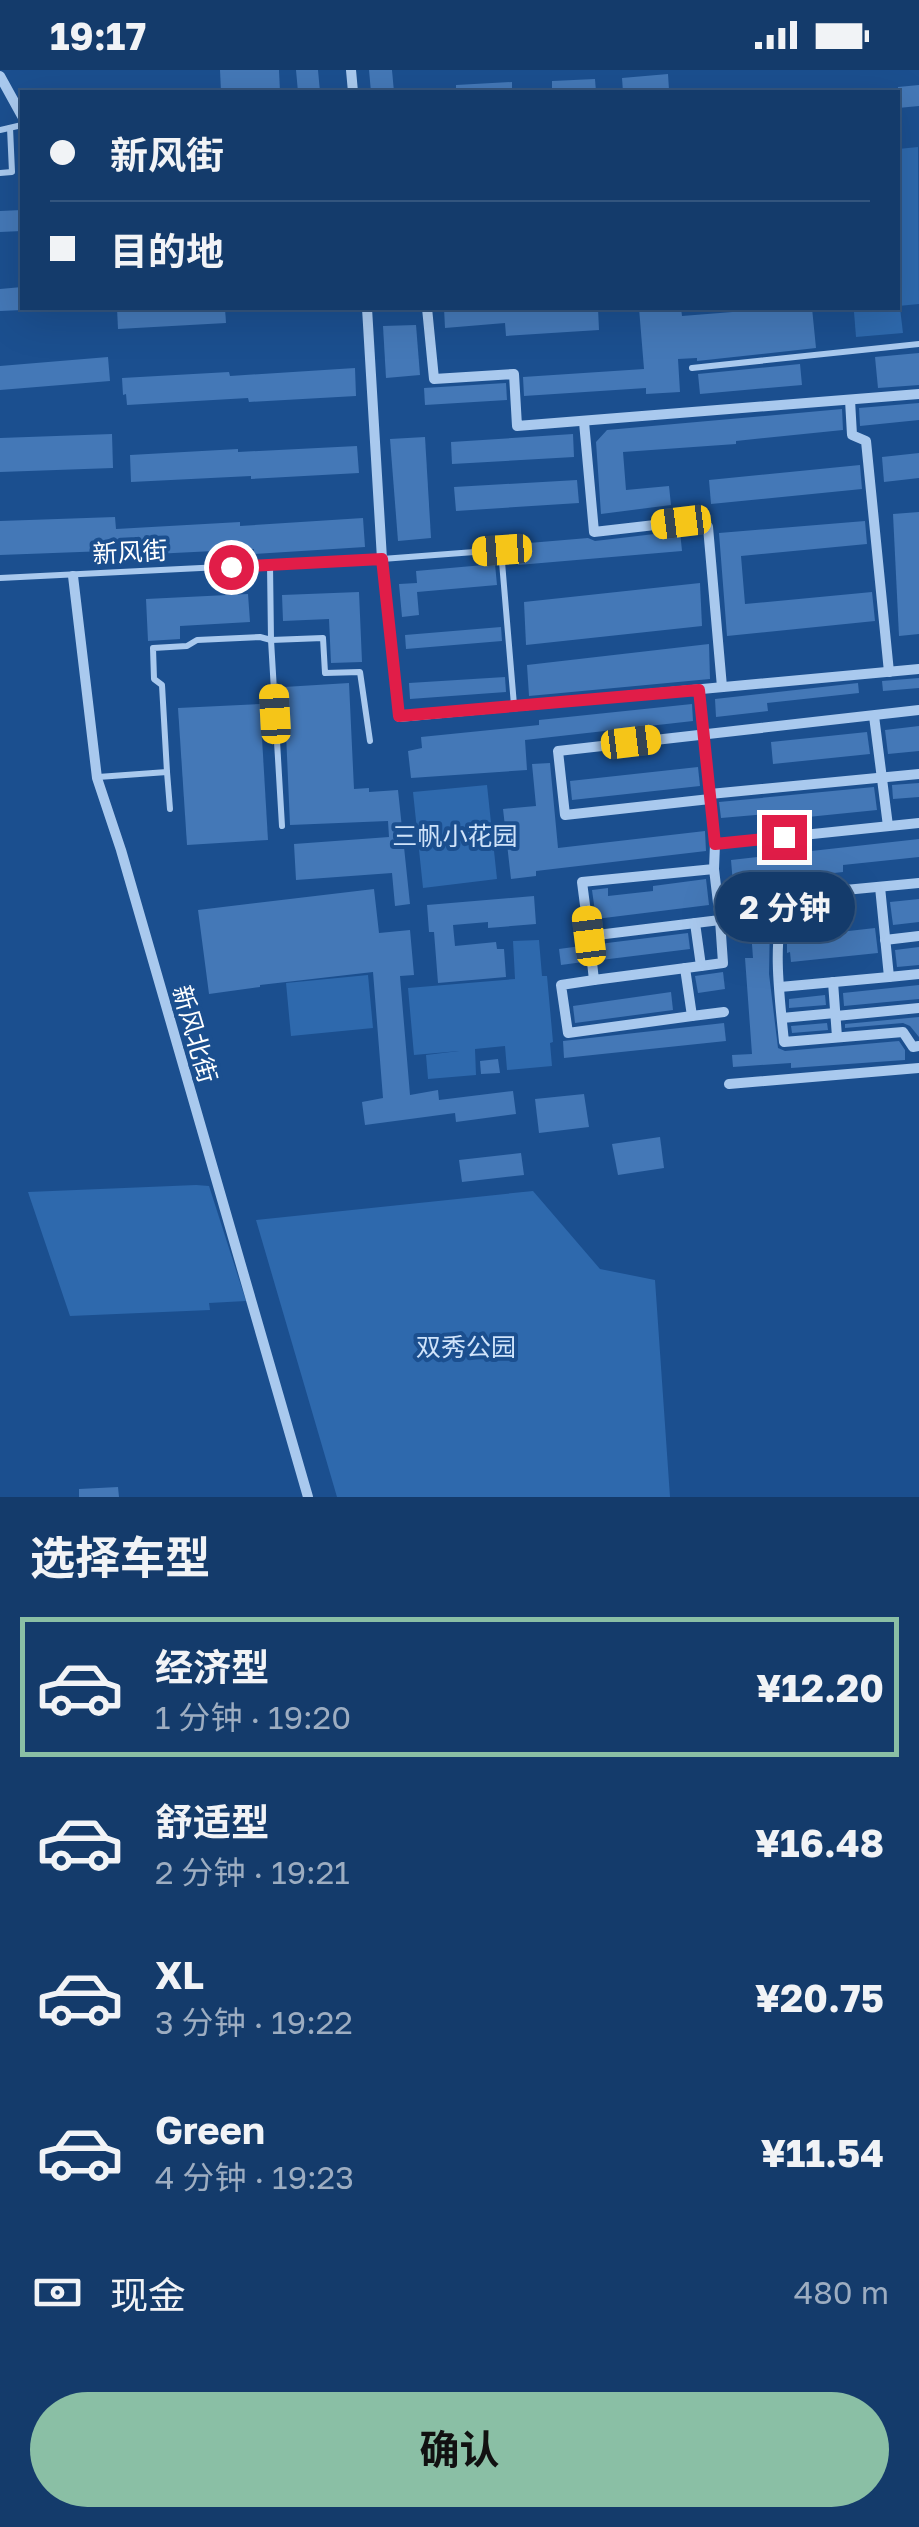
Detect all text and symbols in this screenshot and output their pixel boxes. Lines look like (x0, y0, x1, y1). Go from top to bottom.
text: 19:17 (50, 13, 146, 58)
text: 新风街 (110, 132, 224, 177)
text: 目的地 (110, 228, 224, 273)
car (649, 503, 713, 541)
car (471, 533, 533, 567)
street label: 新风街 (92, 534, 168, 569)
route start (209, 545, 254, 590)
car (258, 683, 292, 745)
car (599, 723, 663, 761)
route end (762, 815, 807, 860)
park label: 三帆小花园 (392, 820, 518, 851)
callout: 2 分钟 (714, 872, 854, 942)
text: 2 分钟 (739, 888, 831, 926)
car (570, 904, 608, 968)
street label: 新风北街 (167, 982, 224, 1086)
park label: 双秀公园 (416, 1331, 516, 1362)
text: 选择车型 (30, 1530, 210, 1584)
icon: car (35, 1642, 125, 1732)
text: 经济型 (155, 1644, 269, 1689)
text: ¥12.20 (756, 1665, 884, 1710)
text: 1 分钟 · 19:20 (155, 1698, 351, 1736)
icon: car (35, 1797, 125, 1887)
text: 舒适型 (155, 1799, 269, 1844)
text: ¥16.48 (755, 1820, 884, 1865)
text: 2 分钟 · 19:21 (155, 1853, 350, 1891)
icon: car (35, 1952, 125, 2042)
text: XL (155, 1952, 204, 1997)
text: ¥20.75 (755, 1975, 884, 2020)
text: 3 分钟 · 19:22 (155, 2003, 353, 2041)
icon: car (35, 2107, 125, 2197)
text: Green (155, 2107, 265, 2152)
text: ¥11.54 (761, 2130, 884, 2175)
text: 4 分钟 · 19:23 (155, 2158, 354, 2196)
icon: cash (30, 2265, 85, 2320)
text: 现金 (110, 2272, 186, 2317)
text: 480 m (794, 2273, 889, 2311)
button: 确认 (30, 2392, 889, 2507)

